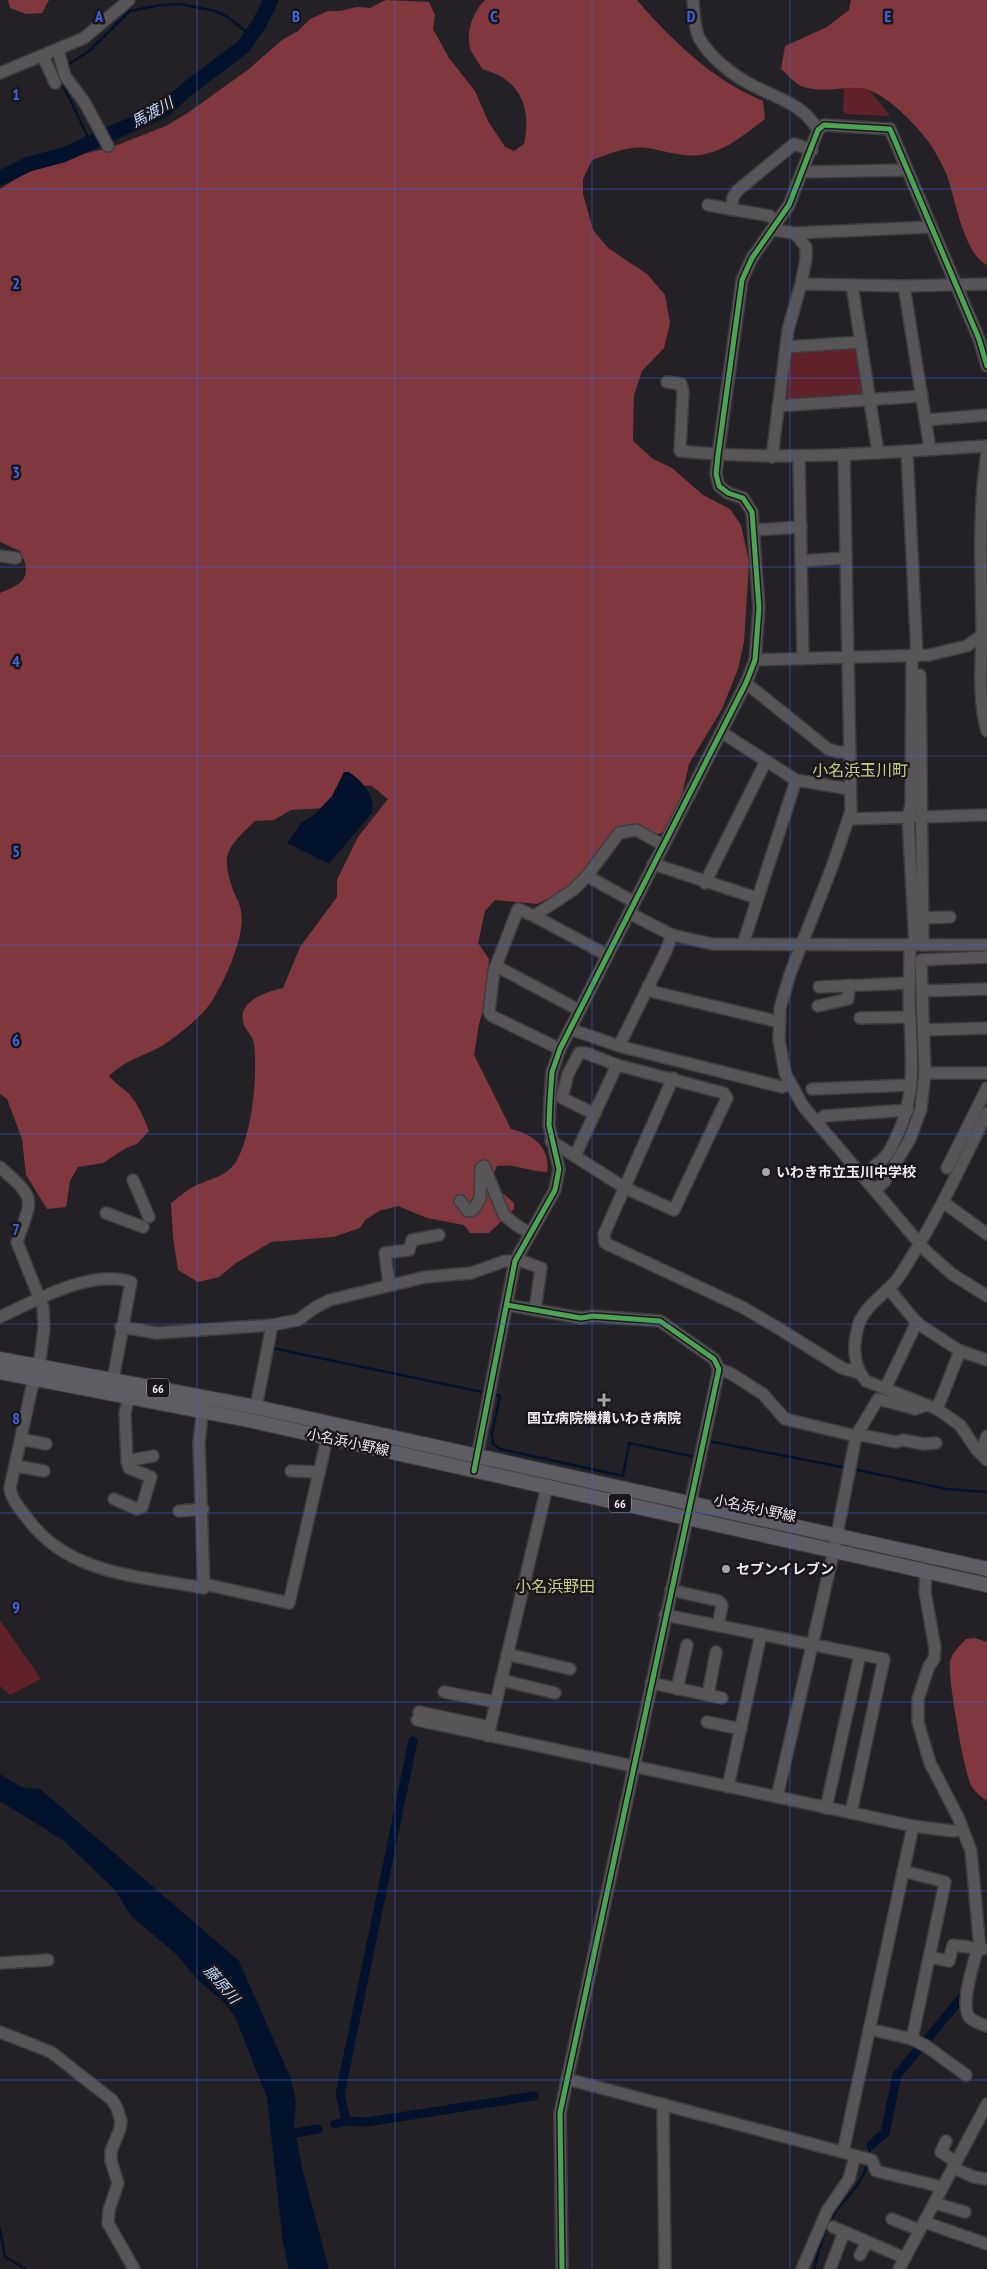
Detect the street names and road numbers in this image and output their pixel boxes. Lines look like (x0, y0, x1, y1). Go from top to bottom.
road number: 66 (147, 1379, 169, 1398)
street label: 小名浜小野線 (305, 1424, 391, 1460)
street label: 小名浜小野線 (712, 1490, 798, 1526)
road number: 66 (609, 1494, 631, 1512)

